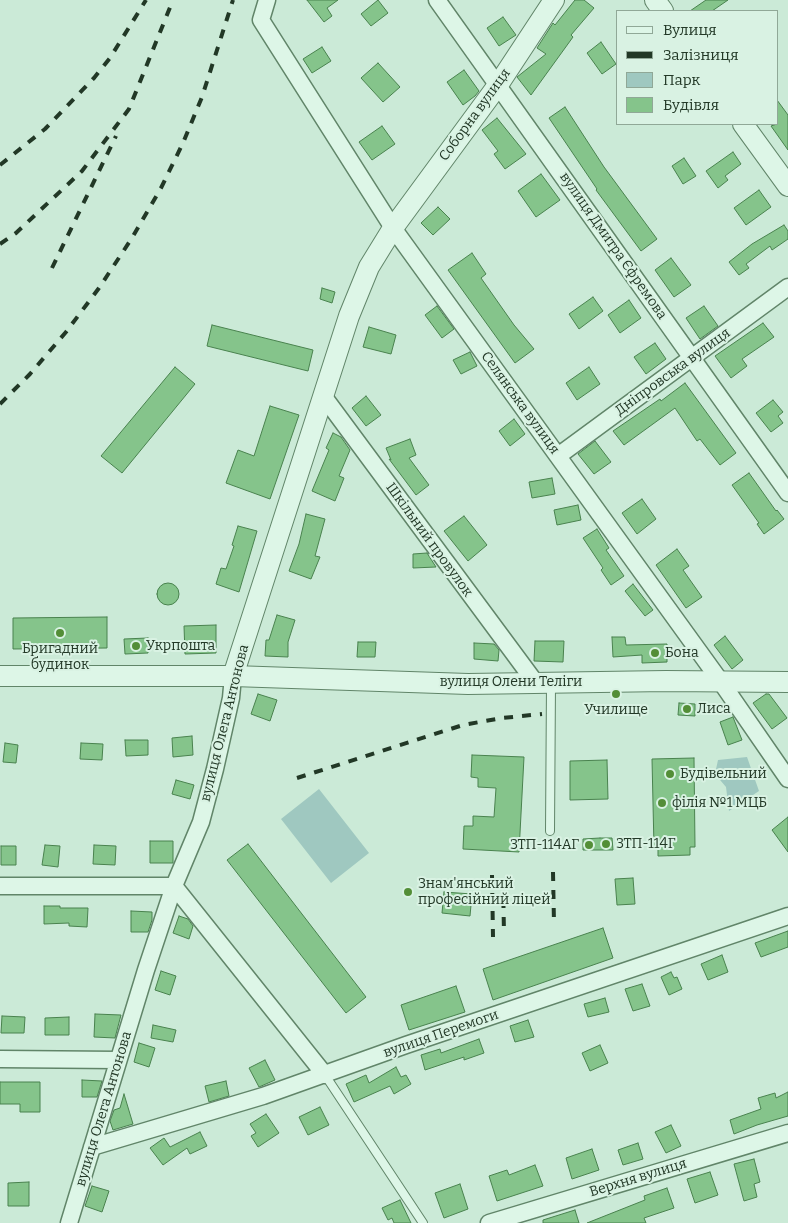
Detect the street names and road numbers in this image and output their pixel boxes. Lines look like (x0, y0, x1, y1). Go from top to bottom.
street label: Соборна вулиця (436, 65, 514, 165)
street label: вулиця Дмитра Єфремова (556, 169, 670, 323)
street label: Дніпровська вулиця (612, 325, 734, 419)
street label: Селянська вулиця (477, 348, 563, 458)
street label: Шкільний провулок (382, 480, 476, 600)
street label: вулиця Олега Антонова (197, 643, 253, 803)
street label: вулиця Олени Теліги (440, 674, 582, 690)
street label: вулиця Перемоги (381, 1006, 501, 1062)
street label: вулиця Олега Антонова (72, 1029, 136, 1189)
street label: Верхня вулиця (587, 1155, 689, 1201)

